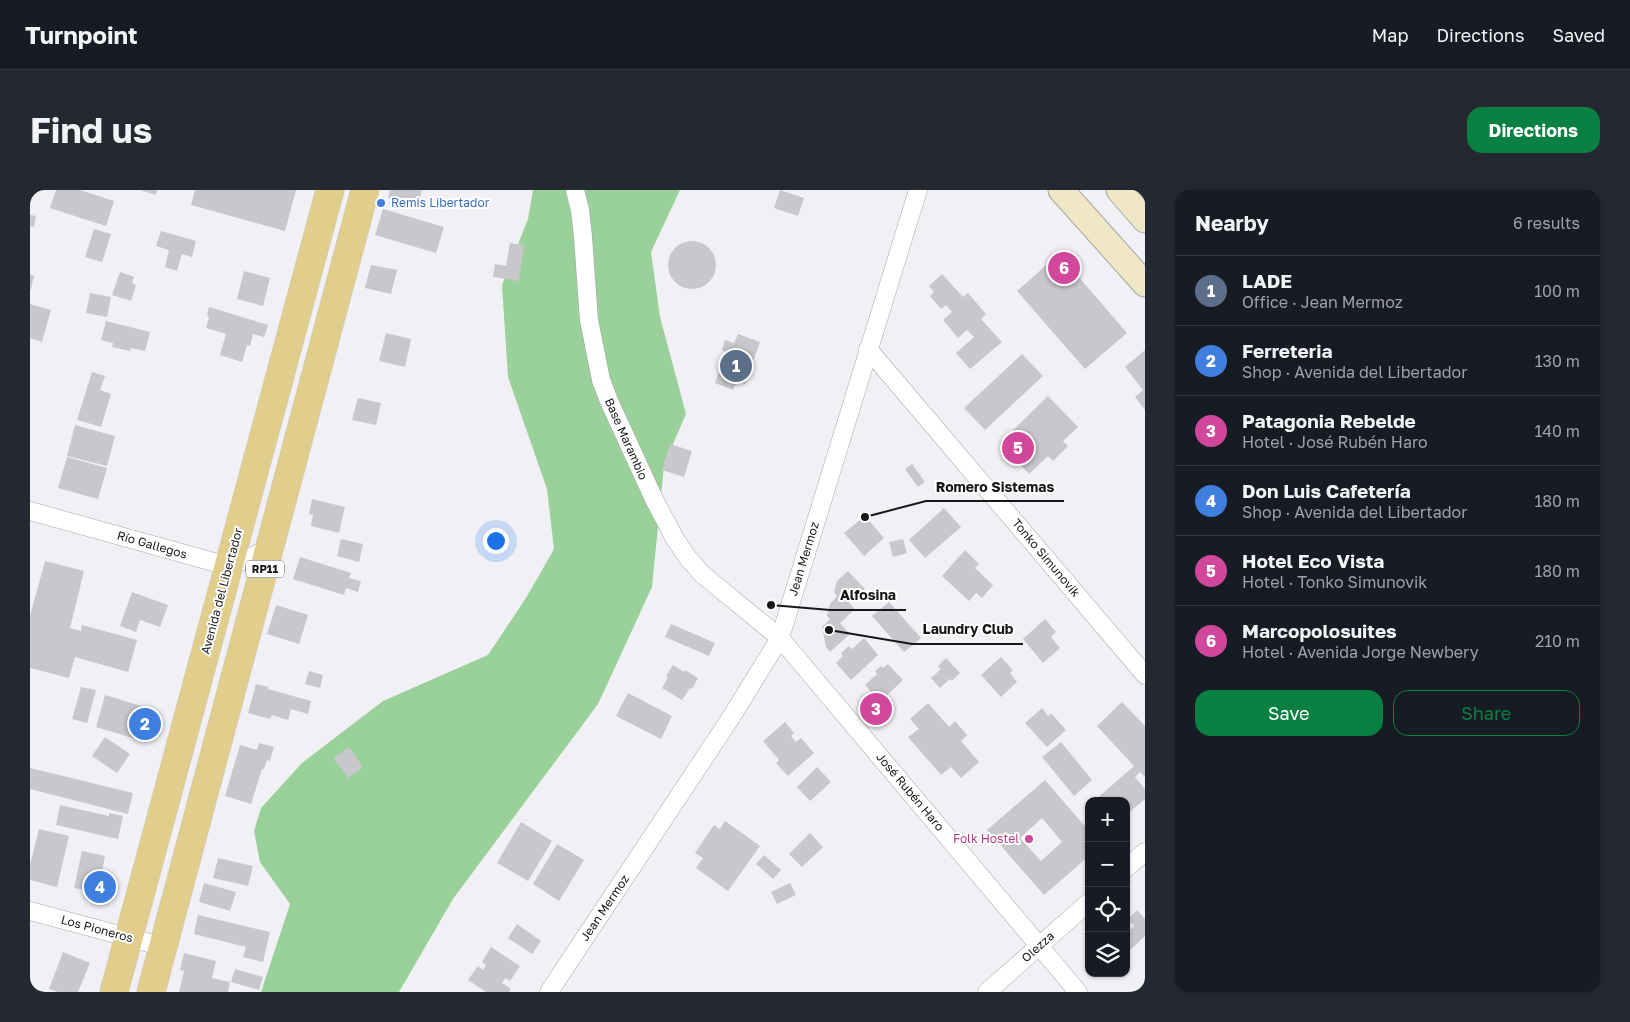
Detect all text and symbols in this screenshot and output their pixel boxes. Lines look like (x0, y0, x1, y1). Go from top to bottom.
text: Turnpoint (25, 20, 138, 49)
text: Map (1372, 24, 1408, 46)
text: Directions (1436, 24, 1524, 46)
text: Saved (1552, 24, 1605, 46)
button: Directions (1467, 107, 1600, 153)
text: Find us (30, 109, 152, 151)
place label: Remis Libertador (391, 195, 490, 210)
marker: Remis Libertador (375, 197, 387, 209)
text: Nearby (1195, 210, 1269, 236)
text: 6 results (1513, 213, 1580, 233)
pin: 6 (1048, 249, 1080, 287)
text: LADE (1242, 269, 1292, 292)
text: 1 (1207, 281, 1215, 301)
text: 100 m (1534, 281, 1580, 301)
text: Office · Jean Mermoz (1242, 292, 1403, 312)
text: Ferreteria (1242, 339, 1332, 362)
pin: 1 (720, 347, 752, 385)
text: 2 (1206, 351, 1216, 371)
text: 130 m (1535, 351, 1580, 371)
text: Shop · Avenida del Libertador (1242, 362, 1467, 382)
street label: Base Marambio (602, 396, 651, 482)
text: Patagonia Rebelde (1242, 409, 1416, 432)
text: 3 (1206, 421, 1216, 441)
text: 140 m (1534, 421, 1580, 441)
pin: 5 (1002, 429, 1034, 467)
text: Hotel · José Rubén Haro (1242, 432, 1428, 452)
callout: Romero Sistemas (926, 472, 1064, 501)
text: Romero Sistemas (936, 478, 1054, 495)
text: Don Luis Cafetería (1242, 479, 1411, 502)
text: 4 (1206, 491, 1216, 511)
text: 180 m (1534, 491, 1580, 511)
text: Shop · Avenida del Libertador (1242, 502, 1467, 522)
street label: Tonko Simunovik (1009, 516, 1084, 600)
street label: Jean Mermoz (785, 520, 822, 598)
street label: Avenida del Libertador (197, 526, 246, 656)
street label: Río Gallegos (115, 527, 189, 562)
your location (483, 528, 509, 554)
text: Hotel Eco Vista (1242, 549, 1384, 572)
road number: RP11 (246, 560, 284, 578)
text: 5 (1206, 561, 1216, 581)
text: 180 m (1534, 561, 1580, 581)
text: Hotel · Tonko Simunovik (1242, 572, 1427, 592)
callout: Alfosina (830, 581, 906, 610)
text: Alfosina (840, 586, 896, 603)
callout: Laundry Club (912, 615, 1023, 644)
text: Marcopolosuites (1242, 619, 1397, 642)
text: Laundry Club (923, 620, 1014, 637)
text: 6 (1206, 631, 1216, 651)
text: 210 m (1535, 631, 1580, 651)
text: Hotel · Avenida Jorge Newbery (1242, 642, 1479, 662)
pin: 3 (860, 690, 892, 728)
button: Save (1195, 690, 1383, 736)
button: Share (1393, 690, 1580, 736)
pin: 2 (129, 705, 161, 743)
street label: José Rubén Haro (873, 749, 948, 834)
map controls (1085, 797, 1130, 977)
button: + (1085, 797, 1130, 842)
place label: Folk Hostel (953, 831, 1019, 846)
marker: Folk Hostel (1023, 833, 1035, 845)
button: − (1085, 842, 1130, 887)
pin: 4 (84, 868, 116, 906)
street label: Jean Mermoz (577, 872, 632, 944)
button: locate (1085, 887, 1130, 932)
street label: Los Pioneros (59, 912, 135, 945)
street label: Olezza (1018, 928, 1057, 965)
button: layers (1085, 932, 1130, 977)

